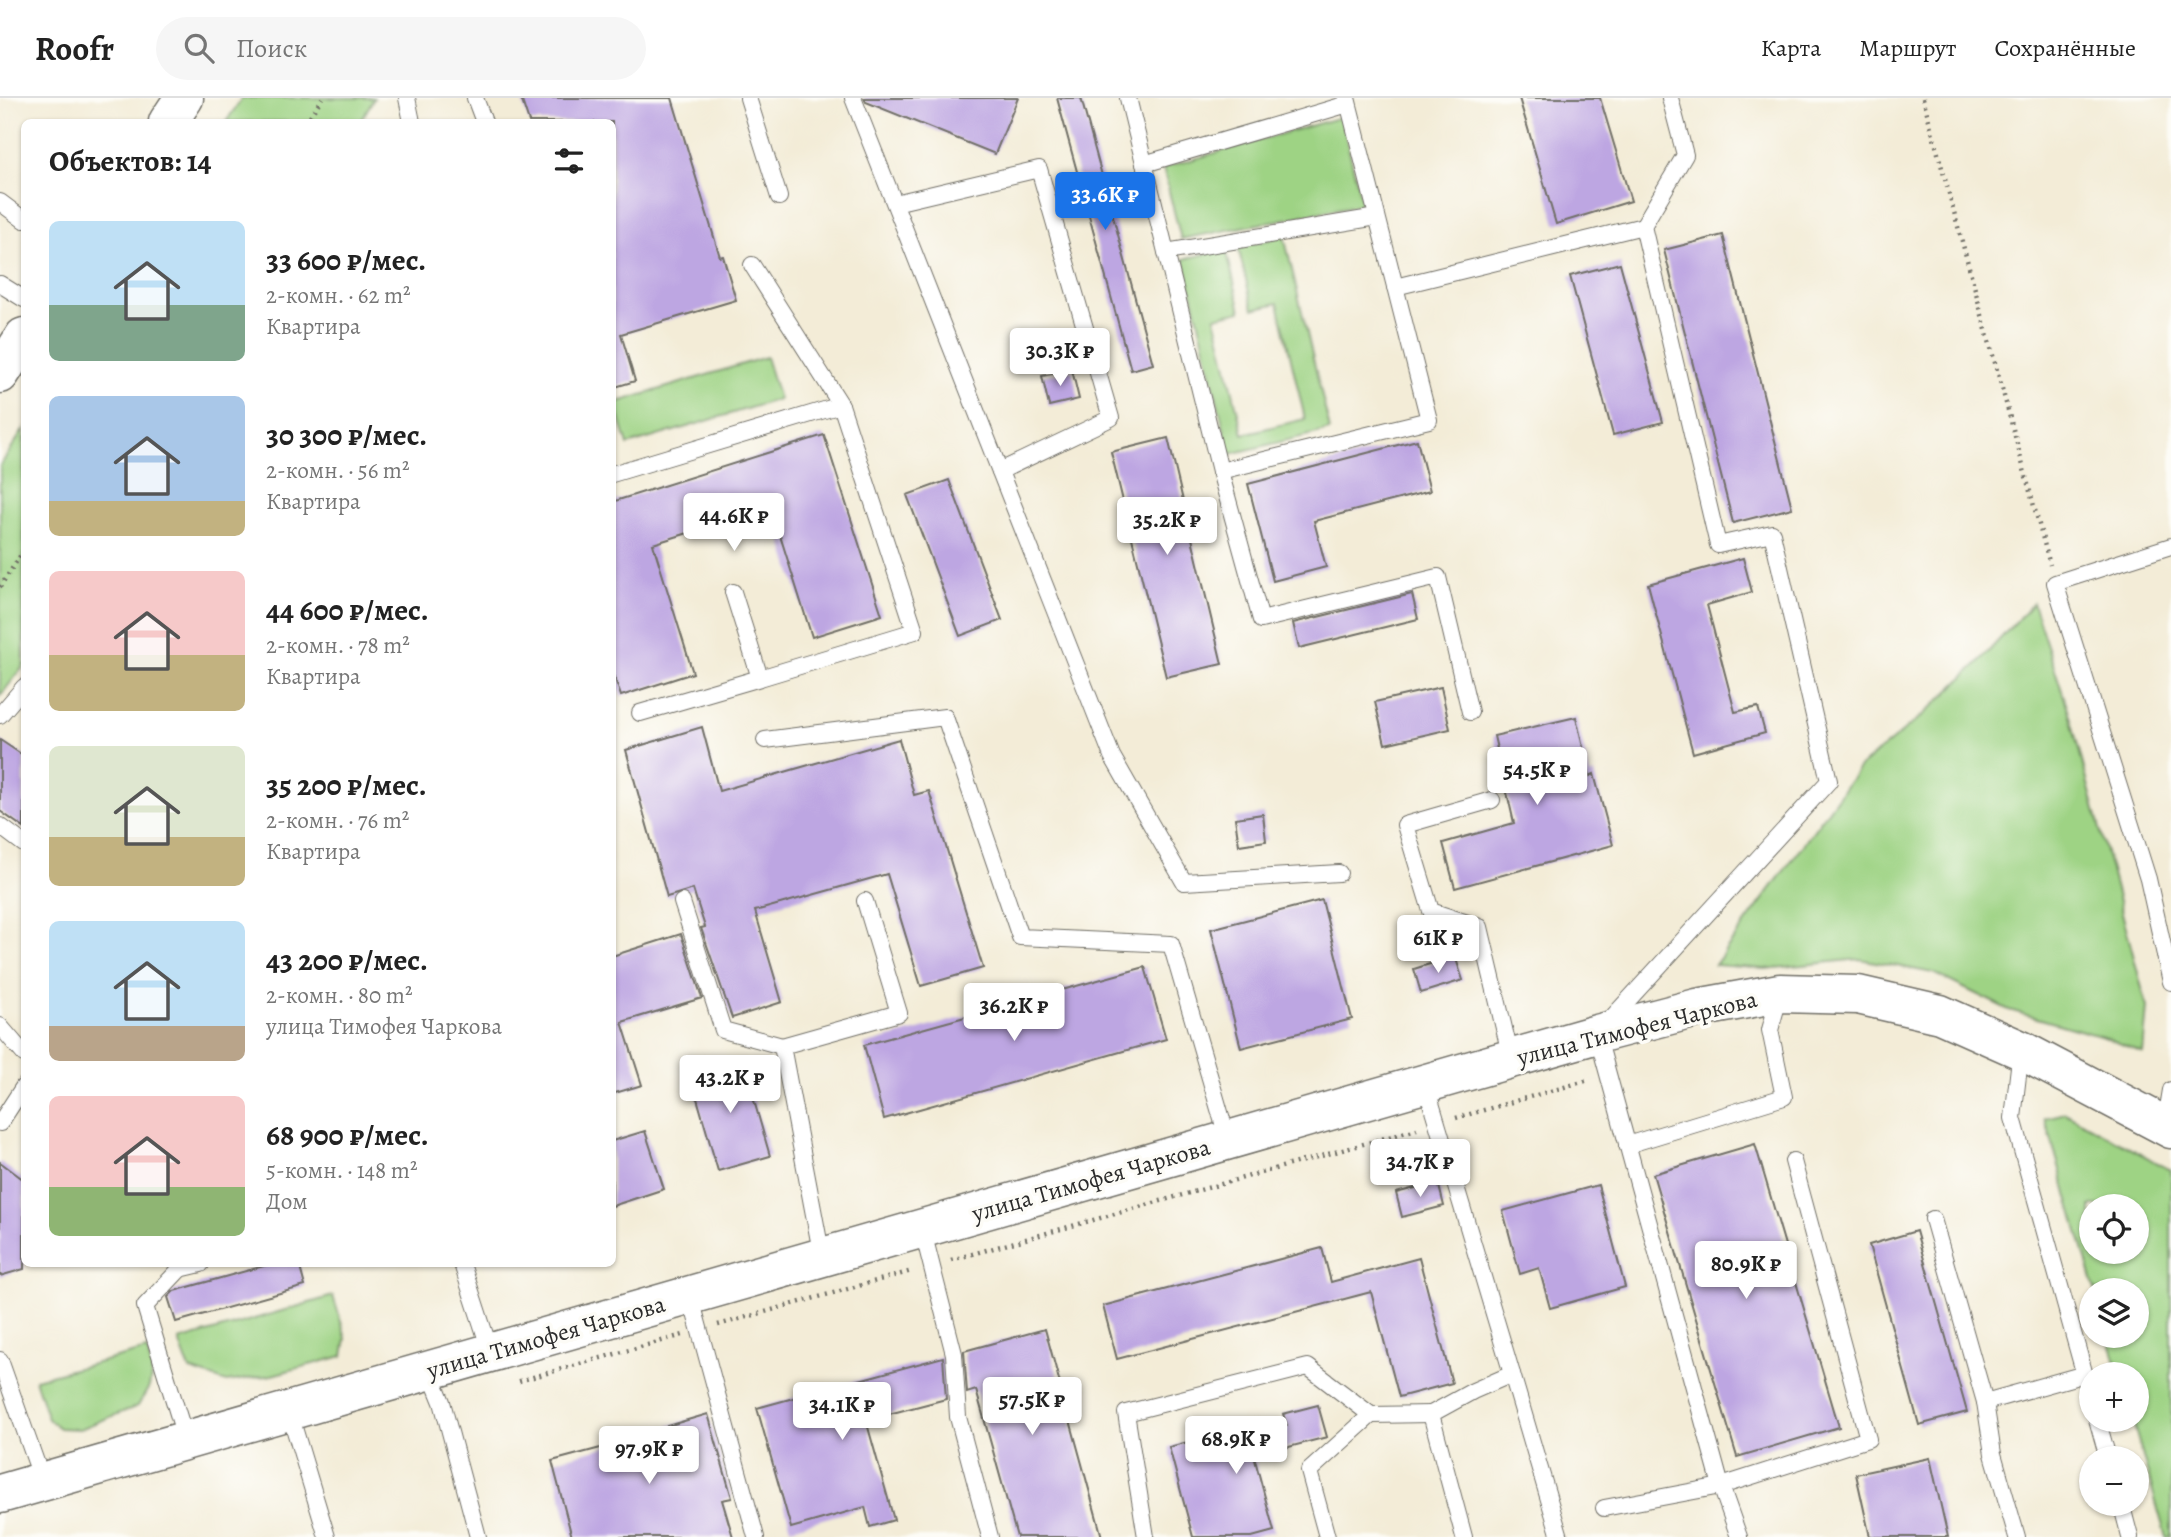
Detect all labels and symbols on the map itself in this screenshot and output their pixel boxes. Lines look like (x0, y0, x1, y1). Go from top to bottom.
pin: 33.6K ₽ (1040, 172, 1170, 232)
pin: 30.3K ₽ (995, 328, 1125, 388)
pin: 44.6K ₽ (669, 494, 799, 553)
pin: 35.2K ₽ (1102, 498, 1232, 557)
pin: 54.5K ₽ (1472, 748, 1602, 807)
pin: 61K ₽ (1389, 916, 1487, 975)
street label: улица Тимофея Чаркова (1513, 983, 1760, 1074)
pin: 36.2K ₽ (949, 984, 1079, 1043)
pin: 43.2K ₽ (665, 1056, 795, 1115)
street label: улица Тимофея Чаркова (967, 1131, 1214, 1230)
pin: 34.7K ₽ (1355, 1140, 1485, 1199)
pin: 80.9K ₽ (1681, 1242, 1811, 1301)
street label: улица Тимофея Чаркова (422, 1288, 669, 1387)
pin: 57.5K ₽ (967, 1378, 1097, 1437)
pin: 34.1K ₽ (777, 1382, 907, 1442)
pin: 68.9K ₽ (1171, 1416, 1301, 1476)
pin: 97.9K ₽ (584, 1426, 714, 1486)

